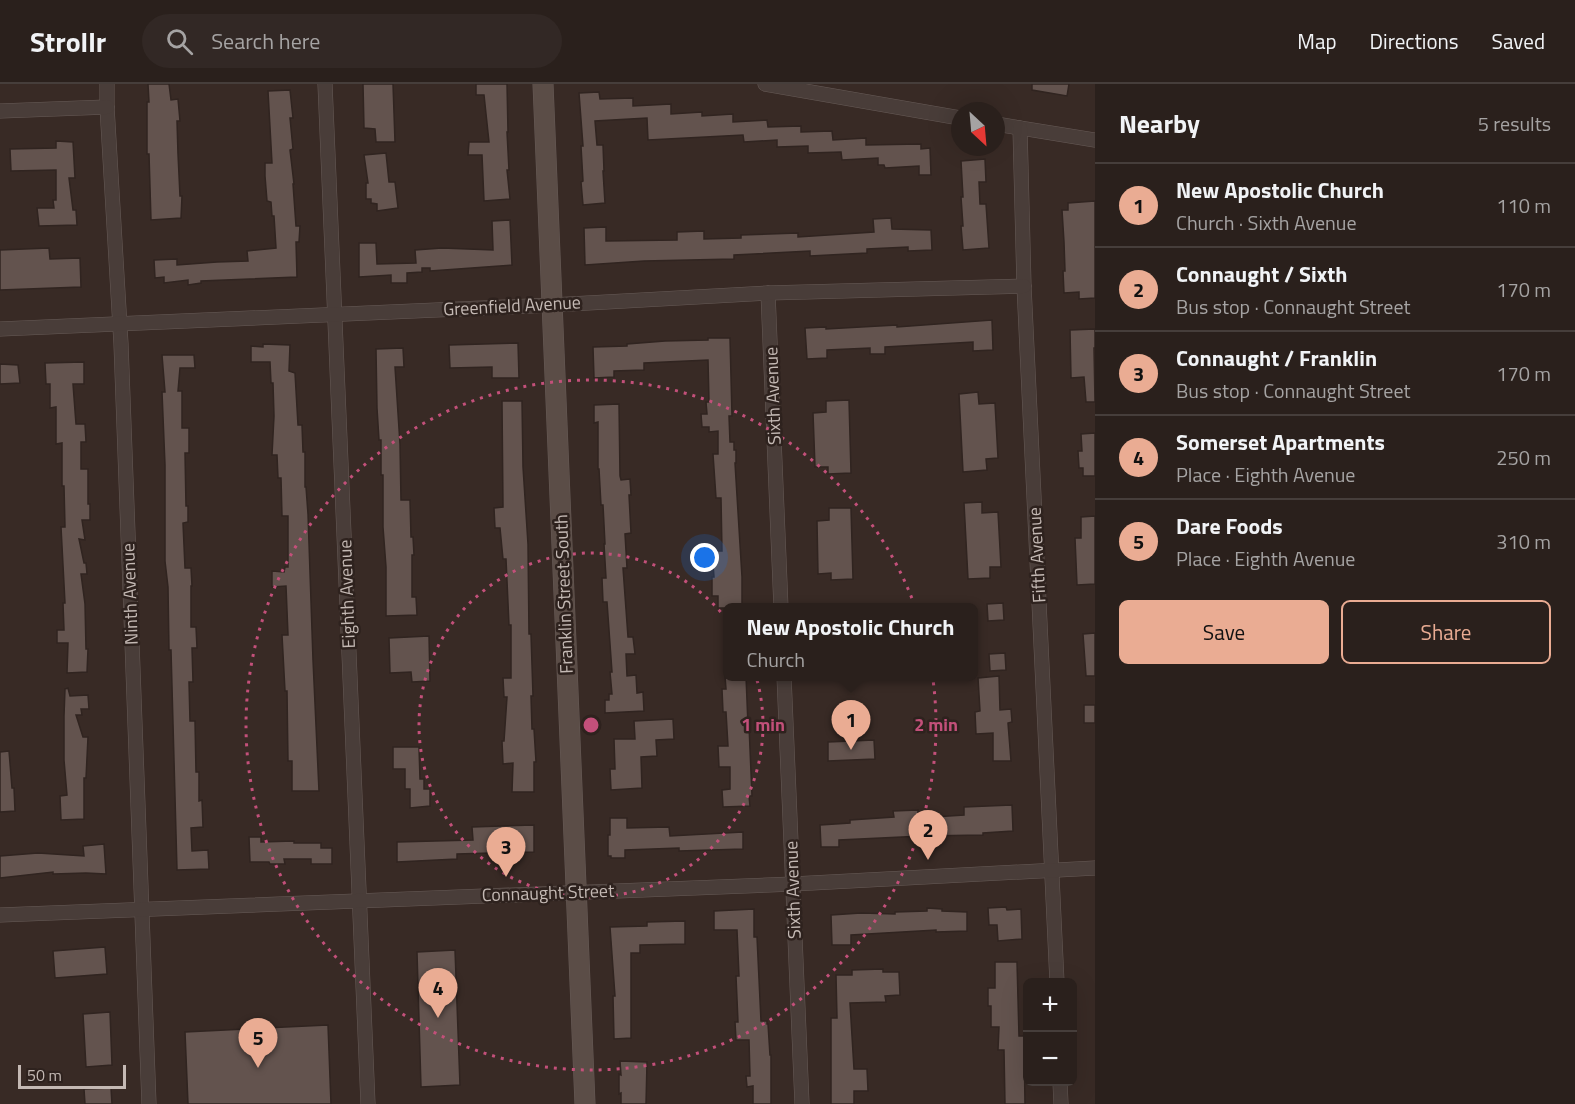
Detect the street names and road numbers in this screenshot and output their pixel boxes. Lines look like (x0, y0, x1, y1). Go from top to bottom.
street label: Greenfield Avenue (442, 288, 582, 323)
street label: Sixth Avenue (757, 347, 788, 446)
street label: Fifth Avenue (1021, 507, 1052, 603)
street label: Franklin Street South (547, 514, 580, 674)
street label: Eighth Avenue (331, 539, 362, 649)
street label: Ninth Avenue (114, 543, 145, 645)
street label: Sixth Avenue (777, 841, 808, 940)
street label: Connaught Street (481, 877, 615, 908)

